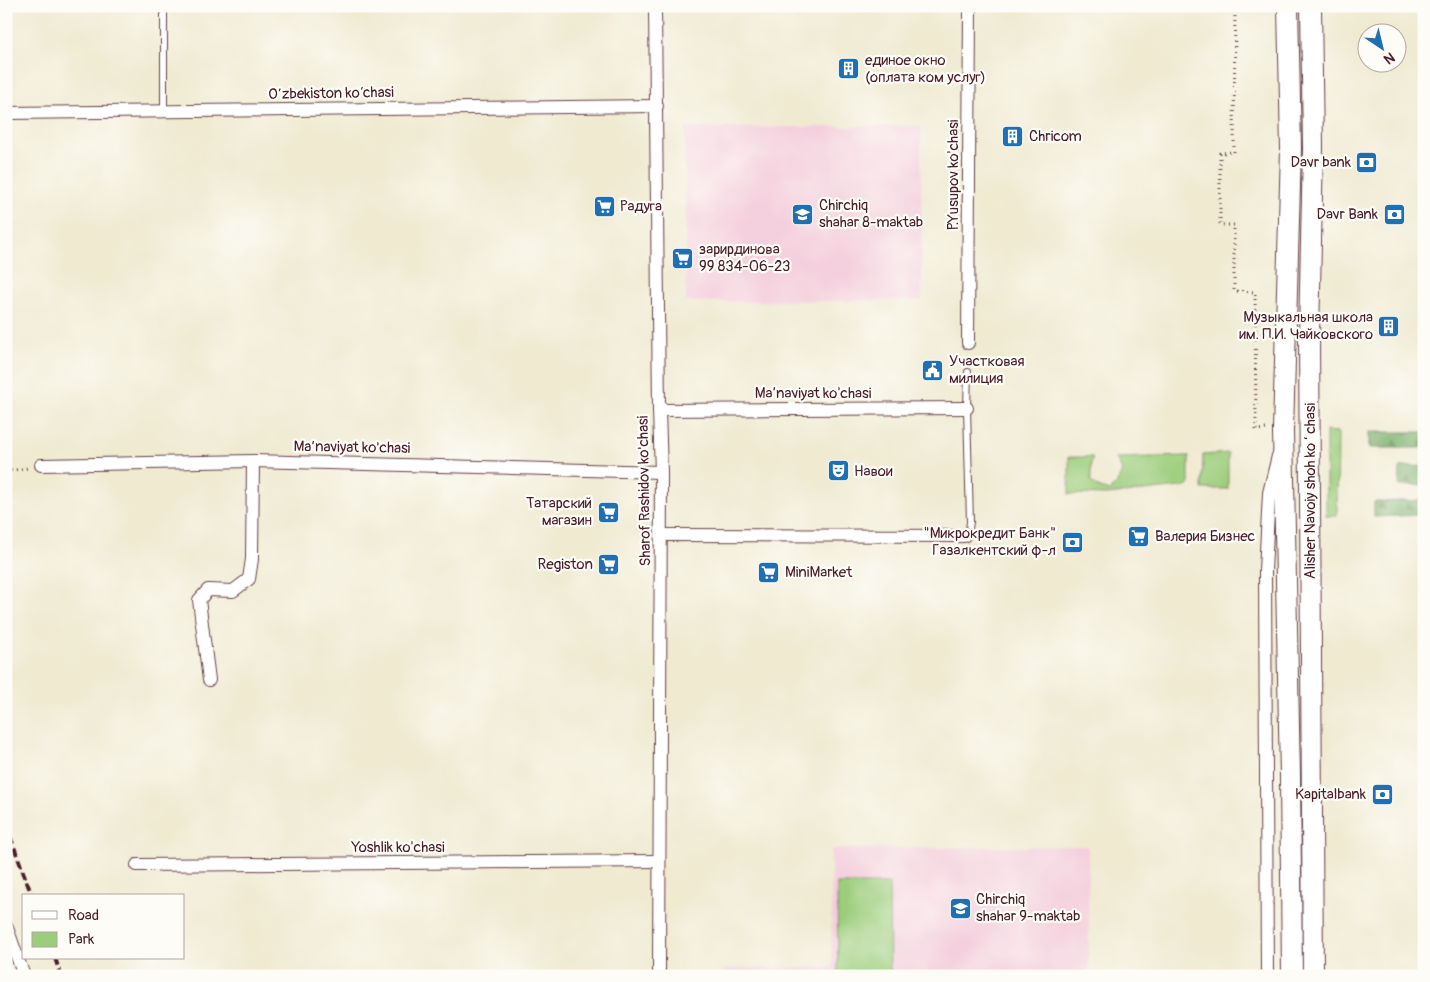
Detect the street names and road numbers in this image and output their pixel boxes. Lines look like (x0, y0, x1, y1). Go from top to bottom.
street label: O‘zbekiston ko‘chasi (268, 83, 394, 104)
street label: P.Yusupov ko'chasi (944, 119, 963, 231)
street label: Ma’naviyat ko'chasi (755, 384, 872, 403)
street label: Alisher Navoiy shoh koʻchasi (1301, 402, 1320, 579)
street label: Sharof Rashidov ko'chasi (634, 415, 655, 567)
street label: Ma’naviyat ko'chasi (293, 437, 411, 458)
street label: Yoshlik ko'chasi (350, 838, 445, 857)

